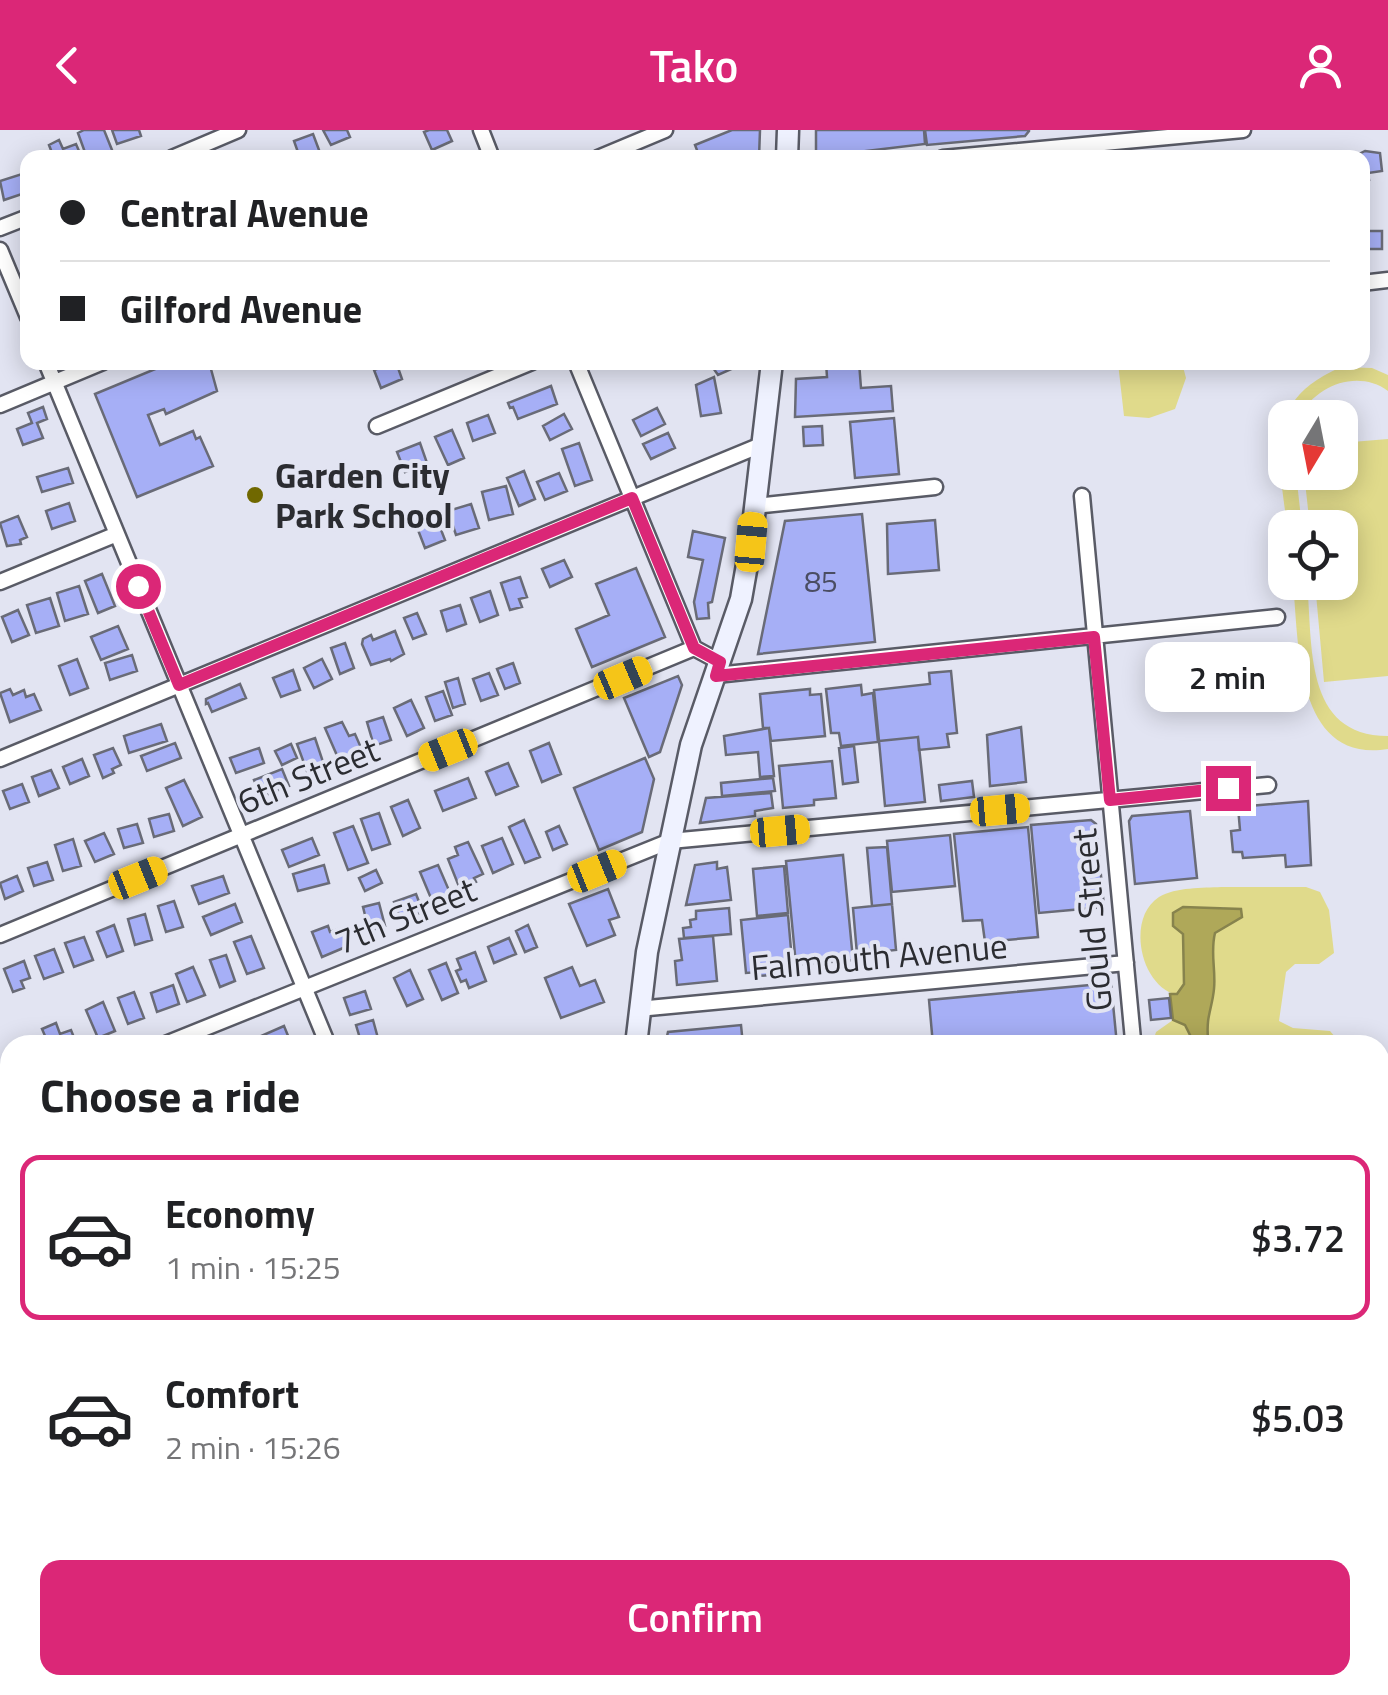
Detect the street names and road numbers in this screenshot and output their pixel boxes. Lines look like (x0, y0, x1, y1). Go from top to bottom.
street label: 6th Street (229, 722, 387, 828)
street label: Gould Street (1056, 826, 1126, 1014)
street label: 7th Street (326, 862, 484, 968)
street label: Falmouth Avenue (748, 918, 1010, 994)

